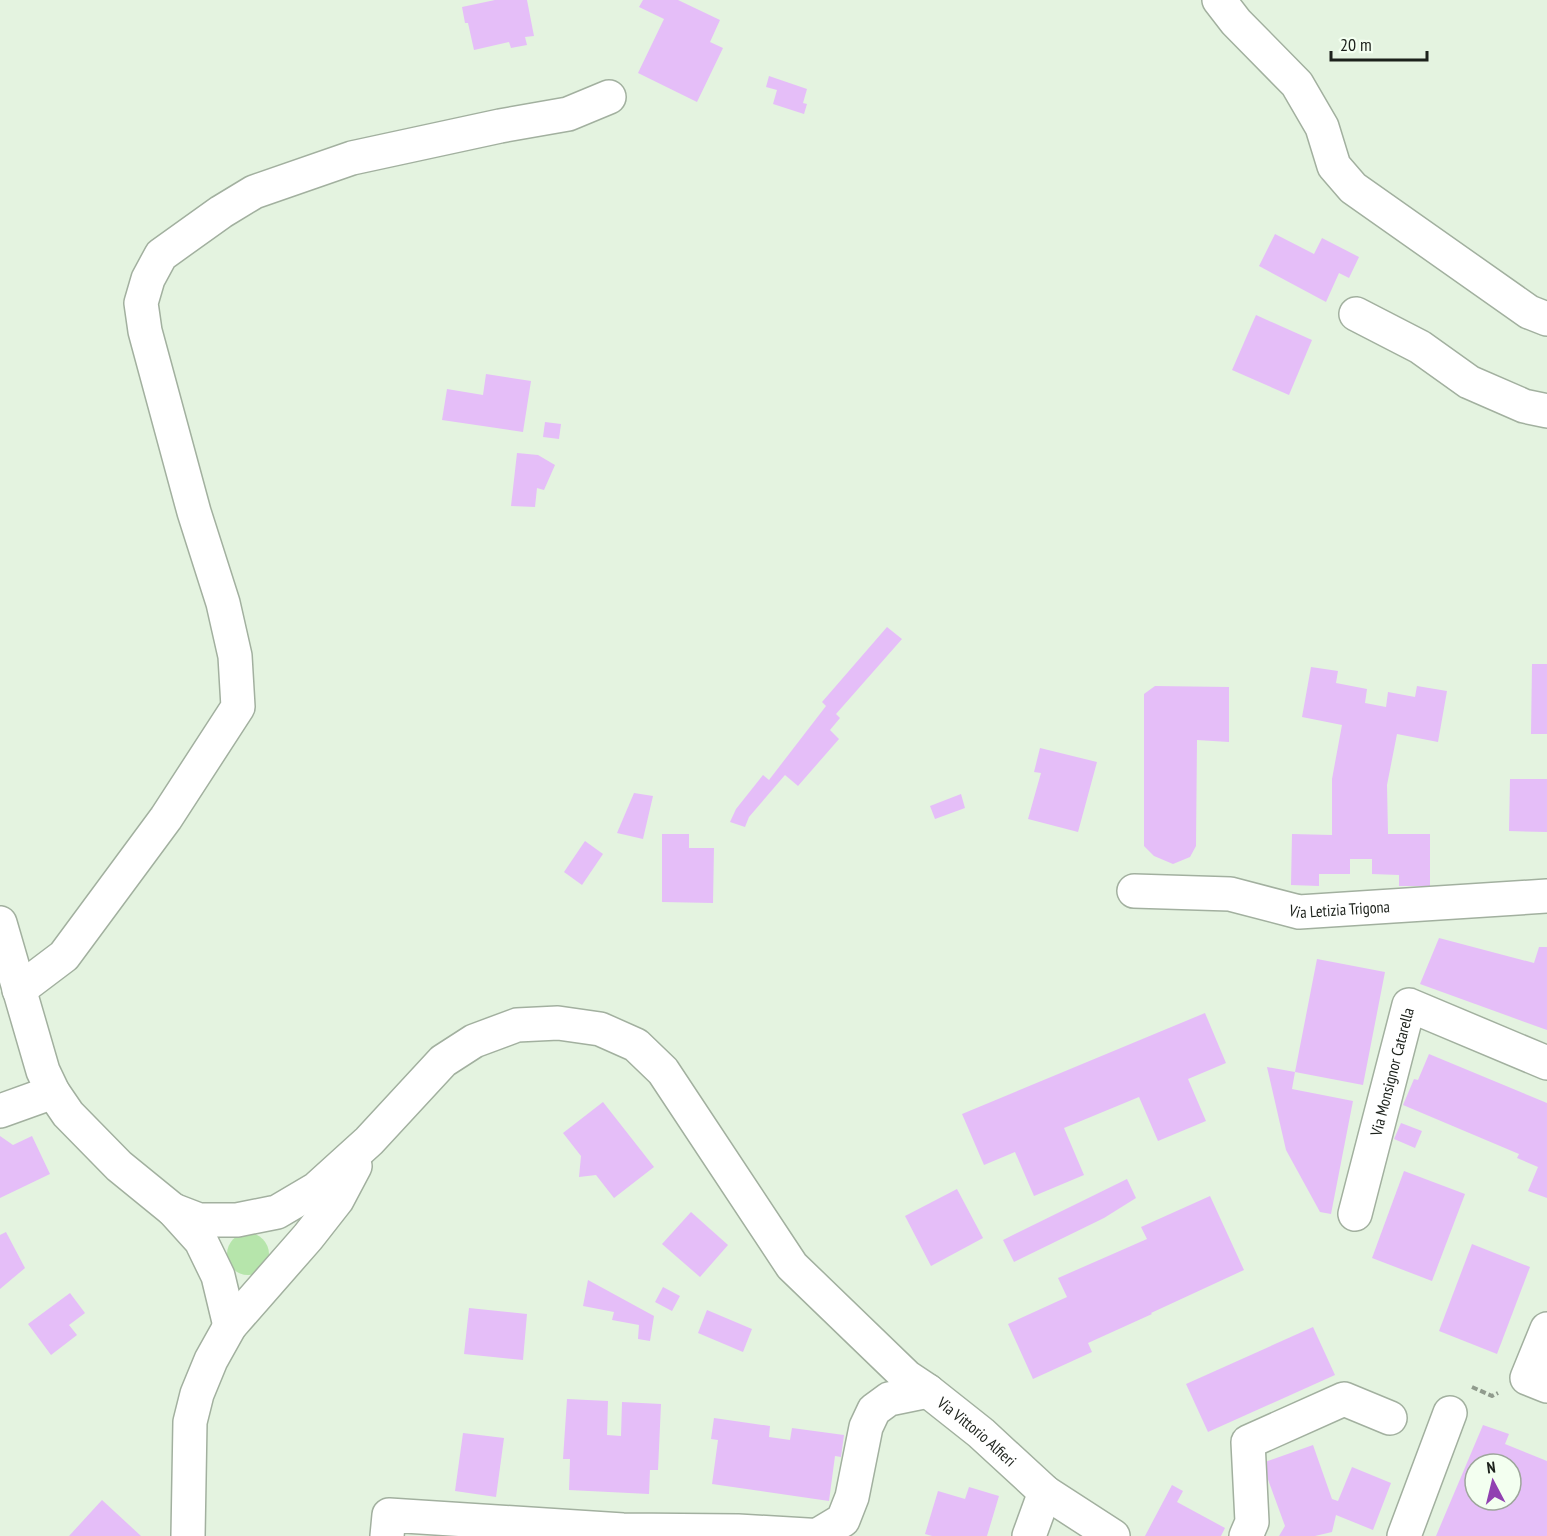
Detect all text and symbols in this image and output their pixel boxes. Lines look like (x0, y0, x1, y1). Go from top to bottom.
scale bar (1331, 24, 1427, 62)
text: 20 m (1340, 33, 1372, 56)
street label: Via Letizia Trigona (1286, 896, 1390, 922)
street label: Via Monsignor Catarella (1365, 1005, 1418, 1139)
street label: Via Vittorio Alfieri (933, 1392, 1021, 1471)
north arrow (1463, 1452, 1523, 1512)
text: N (1486, 1457, 1497, 1478)

